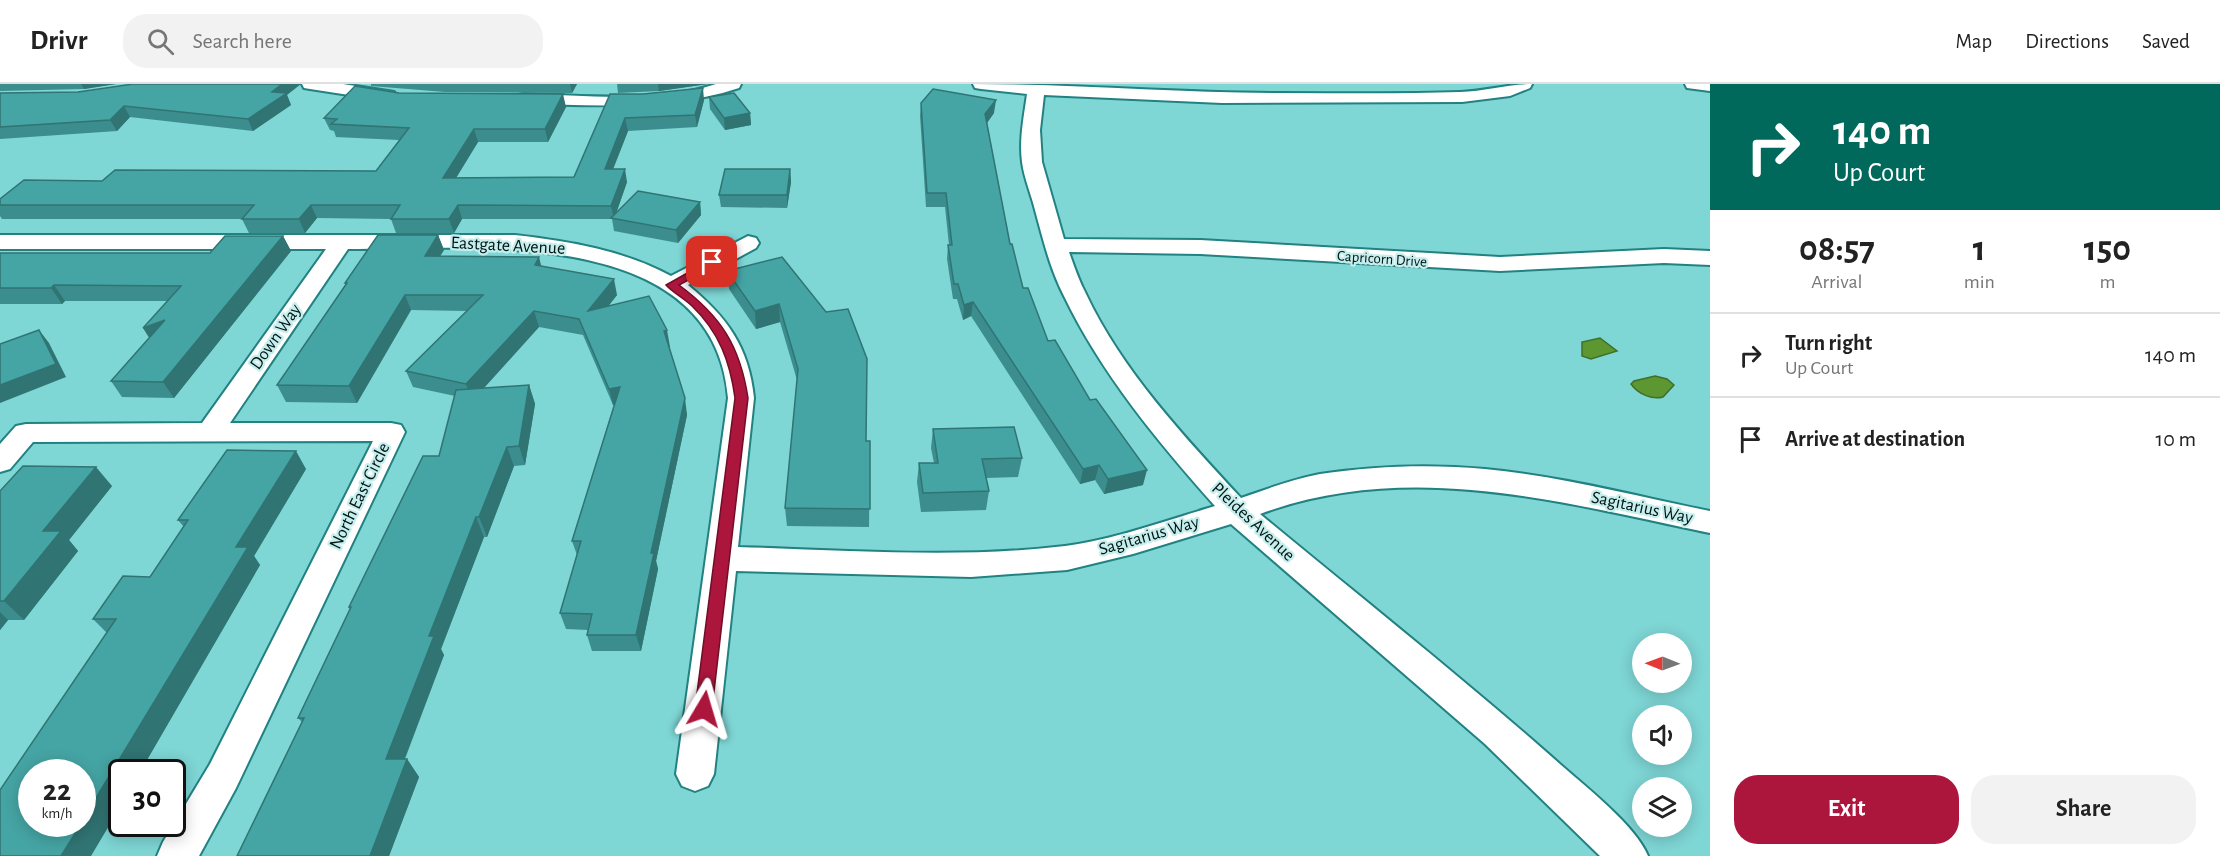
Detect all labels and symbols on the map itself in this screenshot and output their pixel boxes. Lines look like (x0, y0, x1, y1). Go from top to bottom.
street label: Eastgate Avenue (450, 234, 566, 258)
pin (686, 236, 737, 287)
street label: Capricorn Drive (1337, 248, 1427, 270)
street label: Down Way (247, 301, 305, 373)
street label: North East Circle (327, 440, 393, 552)
street label: Pleides Avenue (1208, 479, 1298, 565)
street label: Sagitarius Way (1590, 488, 1695, 528)
street label: Sagitarius Way (1097, 513, 1201, 559)
north arrow (1632, 633, 1692, 693)
position arrow (672, 677, 736, 741)
speed limit sign: 30 (108, 759, 186, 837)

